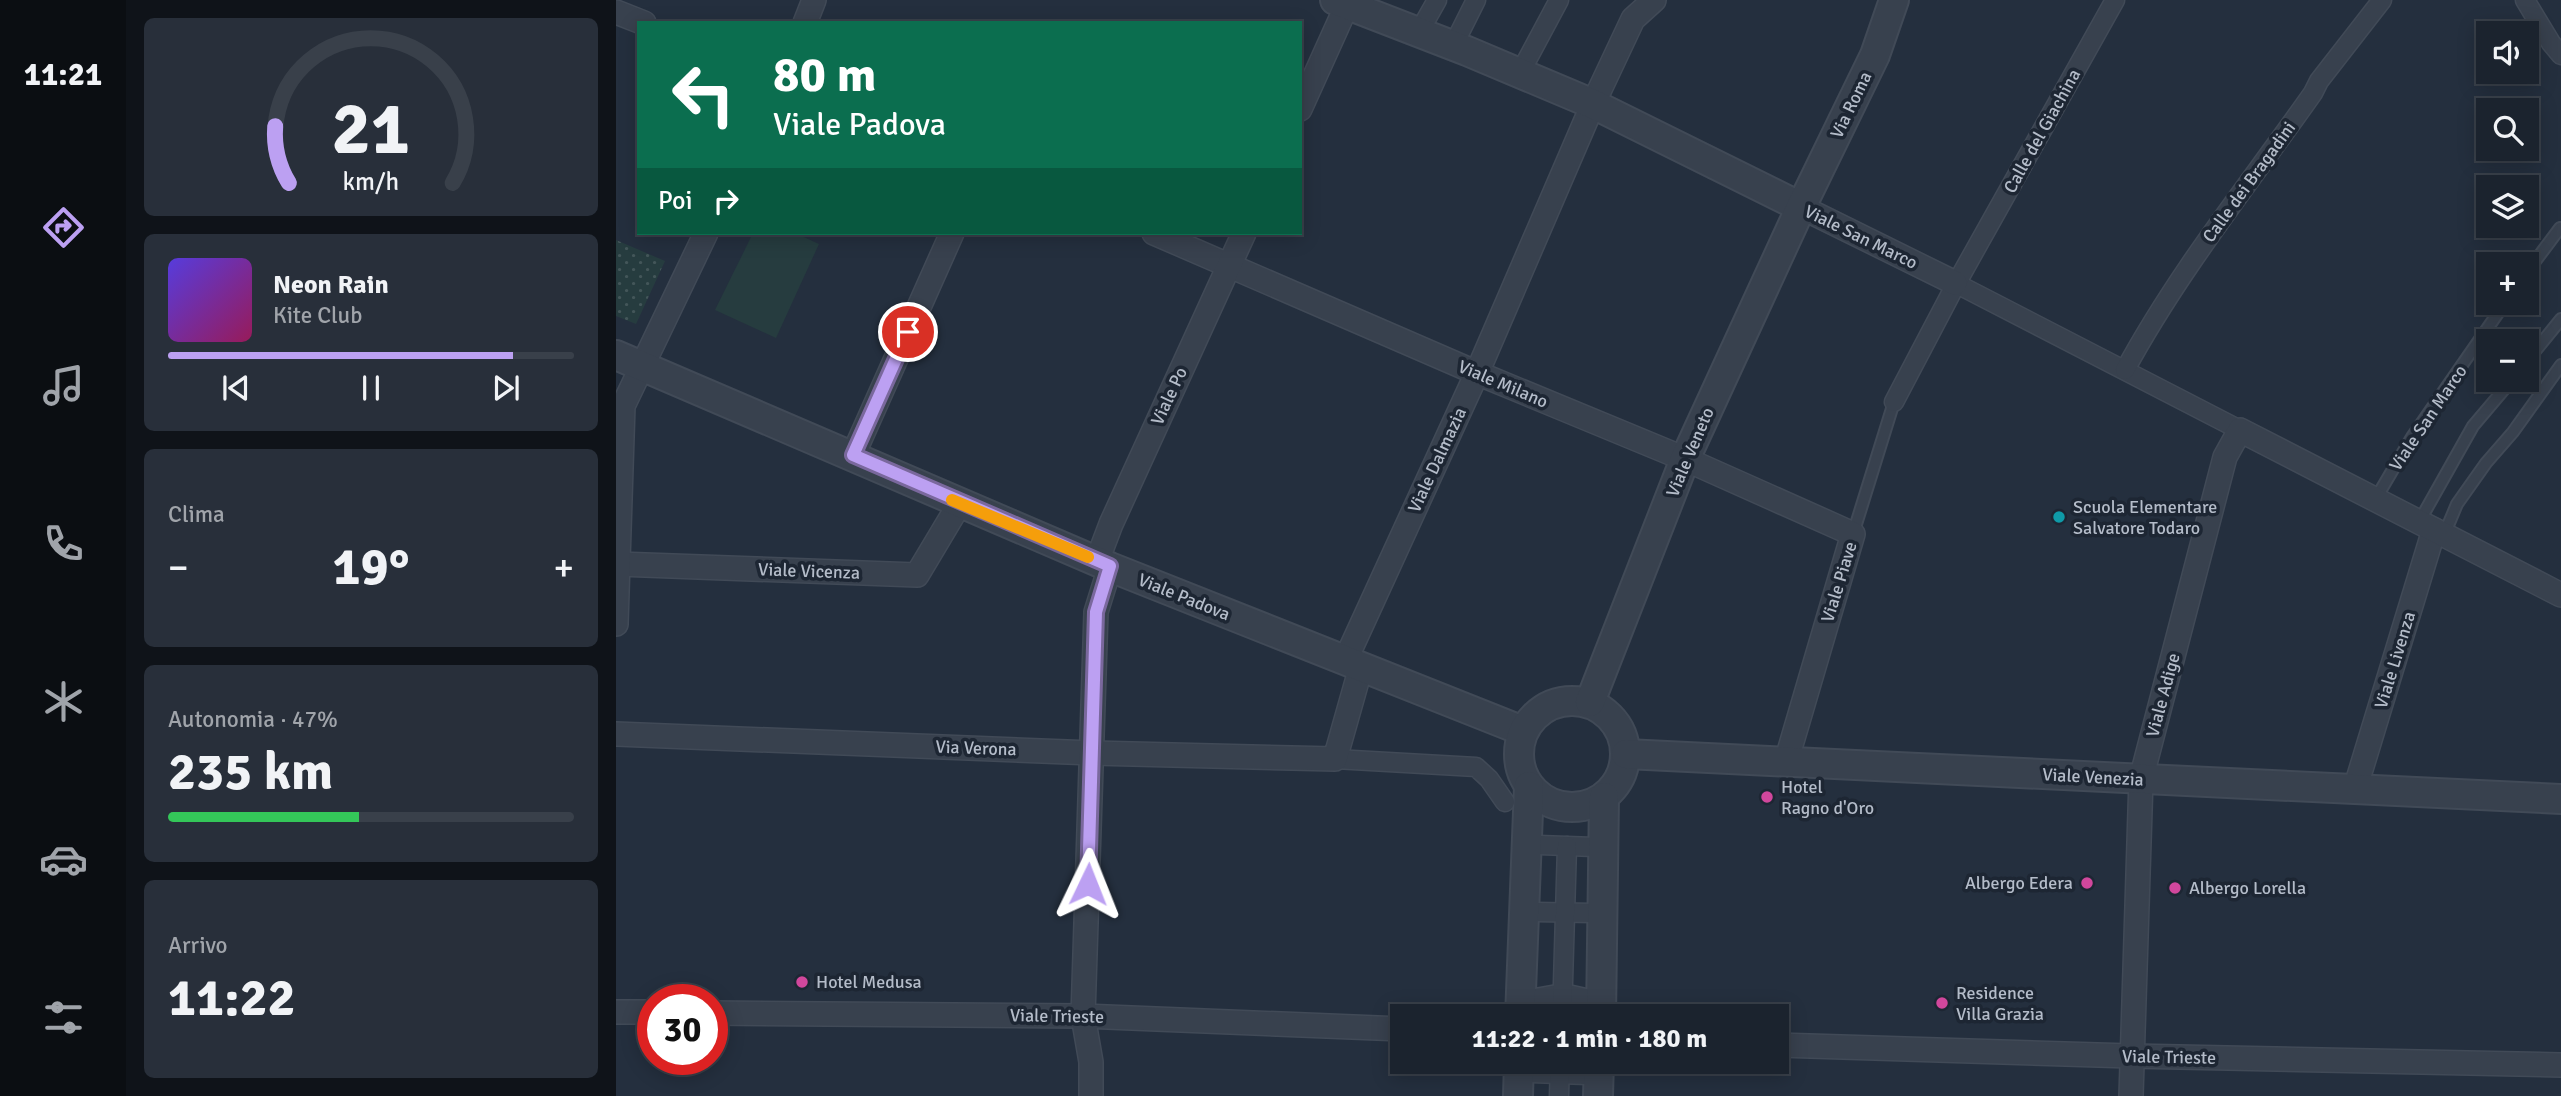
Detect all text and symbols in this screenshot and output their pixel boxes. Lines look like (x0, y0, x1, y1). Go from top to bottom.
map controls (2476, 21, 2539, 392)
button: sound (2476, 21, 2539, 84)
text: 80 m (773, 45, 876, 105)
icon: left (658, 49, 749, 140)
text: 11:21 (24, 55, 102, 94)
street label: Calle del Giachina (1999, 65, 2085, 197)
street label: Via Roma (1825, 68, 1877, 142)
text: 21 (332, 85, 410, 174)
button: search (2476, 98, 2539, 161)
text: Viale Padova (773, 105, 946, 144)
street label: Calle dei Bragadini (2198, 117, 2300, 247)
text: km/h (343, 166, 399, 197)
button: layers (2476, 175, 2539, 238)
icon: right (707, 182, 745, 220)
text: Poi (658, 185, 693, 217)
street label: Viale San Marco (1801, 200, 1921, 274)
icon: directions (39, 203, 88, 252)
button: + (2476, 252, 2539, 315)
text: Neon Rain (273, 269, 389, 301)
text: Kite Club (273, 301, 362, 330)
pin (878, 302, 938, 362)
icon: arrive (889, 313, 927, 351)
button: − (2476, 329, 2539, 392)
street label: Viale Milano (1455, 355, 1551, 413)
icon: music (39, 361, 88, 410)
street label: Viale San Marco (2384, 361, 2472, 475)
street label: Viale Po (1146, 363, 1192, 429)
icon: previous (217, 369, 255, 407)
icon: pause (352, 369, 390, 407)
icon: next (487, 369, 525, 407)
street label: Viale Dalmazia (1403, 404, 1471, 516)
street label: Viale Veneto (1661, 404, 1719, 500)
place label: Scuola Elementare Salvatore Todaro (2073, 496, 2217, 539)
text: Clima (168, 500, 225, 529)
marker: Scuola Elementare Salvatore Todaro (2051, 509, 2067, 525)
icon: phone (39, 519, 88, 568)
text: 19° (333, 535, 409, 599)
street label: Viale Piave (1816, 539, 1862, 625)
text: − (168, 544, 189, 591)
text: + (553, 544, 574, 591)
street label: Viale Vicenza (758, 558, 860, 584)
street label: Viale Padova (1135, 569, 1233, 625)
street label: Viale Livenza (2370, 609, 2420, 711)
street label: Viale Adige (2141, 651, 2185, 739)
icon: climate (39, 677, 88, 726)
text: Autonomia · 47% (168, 705, 338, 734)
street label: Via Verona (935, 736, 1017, 760)
text: 235 km (168, 740, 333, 804)
street label: Viale Venezia (2042, 763, 2144, 791)
place label: Hotel Ragno d'Oro (1781, 776, 1874, 819)
marker: Hotel Ragno d'Oro (1759, 789, 1775, 805)
icon: car (39, 835, 88, 884)
position arrow (1051, 847, 1125, 921)
place label: Albergo Edera (1965, 872, 2073, 894)
marker: Albergo Edera (2079, 875, 2095, 891)
place label: Albergo Lorella (2189, 877, 2306, 899)
marker: Albergo Lorella (2167, 880, 2183, 896)
text: Arrivo (168, 931, 228, 960)
text: 11:22 (168, 966, 296, 1030)
place label: Hotel Medusa (816, 971, 922, 993)
marker: Hotel Medusa (794, 974, 810, 990)
place label: Residence Villa Grazia (1956, 982, 2044, 1025)
speed limit sign: 30 (637, 984, 728, 1075)
icon: filters (39, 993, 88, 1042)
marker: Residence Villa Grazia (1934, 995, 1950, 1011)
street label: Viale Trieste (1010, 1004, 1104, 1028)
text: 11:22 · 1 min · 180 m (1472, 1023, 1707, 1055)
street label: Viale Trieste (2122, 1045, 2216, 1069)

